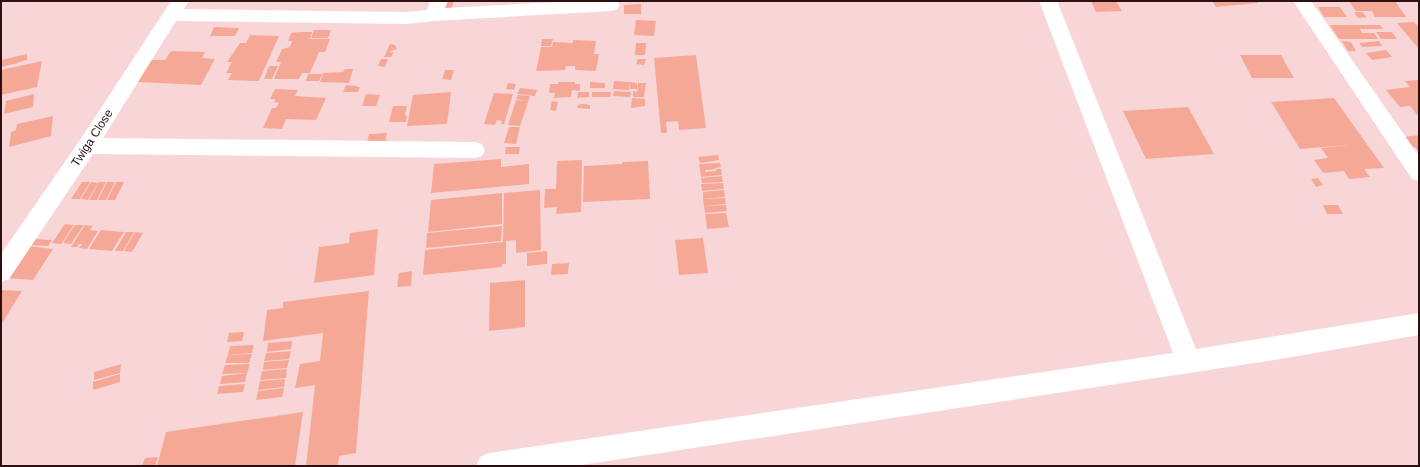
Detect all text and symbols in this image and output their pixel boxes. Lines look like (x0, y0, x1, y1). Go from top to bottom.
street label: Twiga Close (68, 107, 116, 169)

